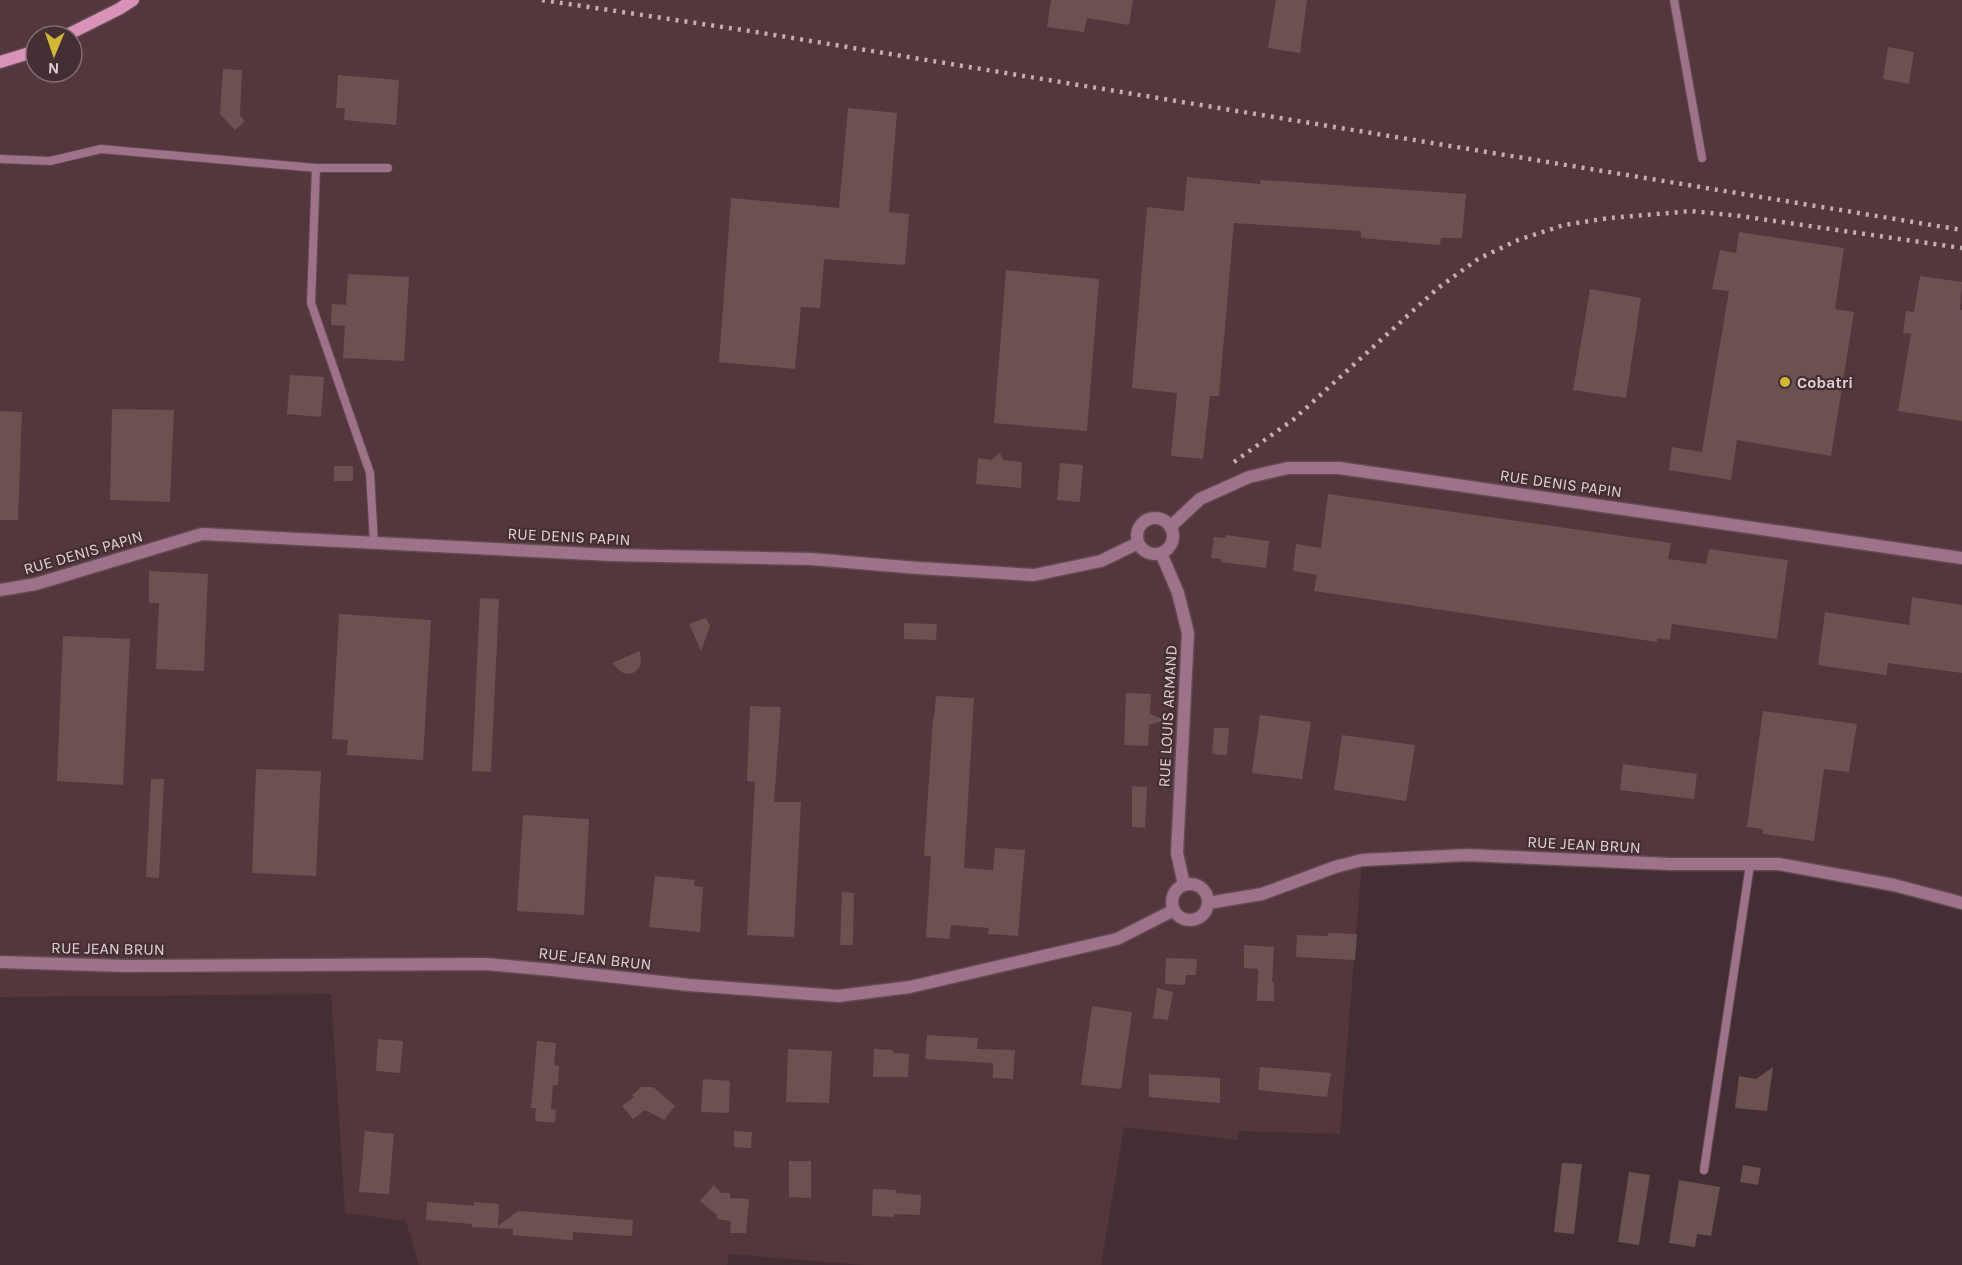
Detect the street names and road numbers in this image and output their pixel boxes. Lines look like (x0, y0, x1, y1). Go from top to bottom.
street label: RUE DENIS PAPIN (1499, 466, 1623, 501)
street label: RUE DENIS PAPIN (507, 524, 631, 549)
street label: RUE DENIS PAPIN (21, 526, 145, 579)
street label: RUE LOUIS ARMAND (1154, 644, 1181, 788)
street label: RUE JEAN BRUN (1527, 832, 1641, 857)
street label: RUE JEAN BRUN (51, 938, 165, 959)
street label: RUE JEAN BRUN (537, 943, 652, 974)

